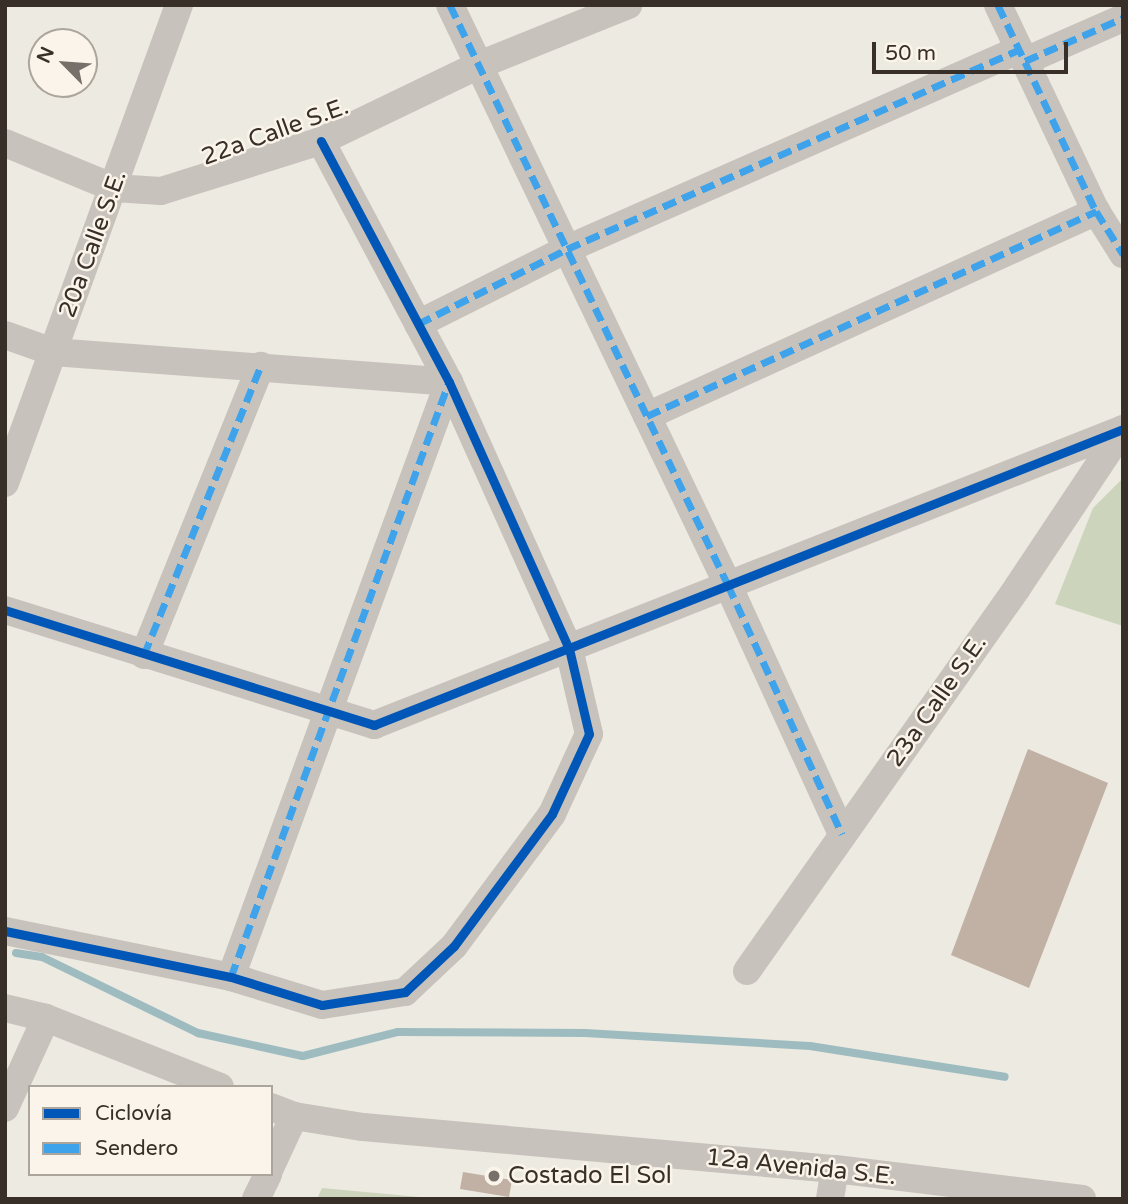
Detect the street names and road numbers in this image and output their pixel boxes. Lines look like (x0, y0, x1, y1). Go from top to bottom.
street label: 22a Calle S.E. (198, 92, 352, 172)
street label: 20a Calle S.E. (53, 167, 133, 321)
street label: 23a Calle S.E. (881, 630, 993, 772)
street label: 12a Avenida S.E. (704, 1143, 898, 1191)

